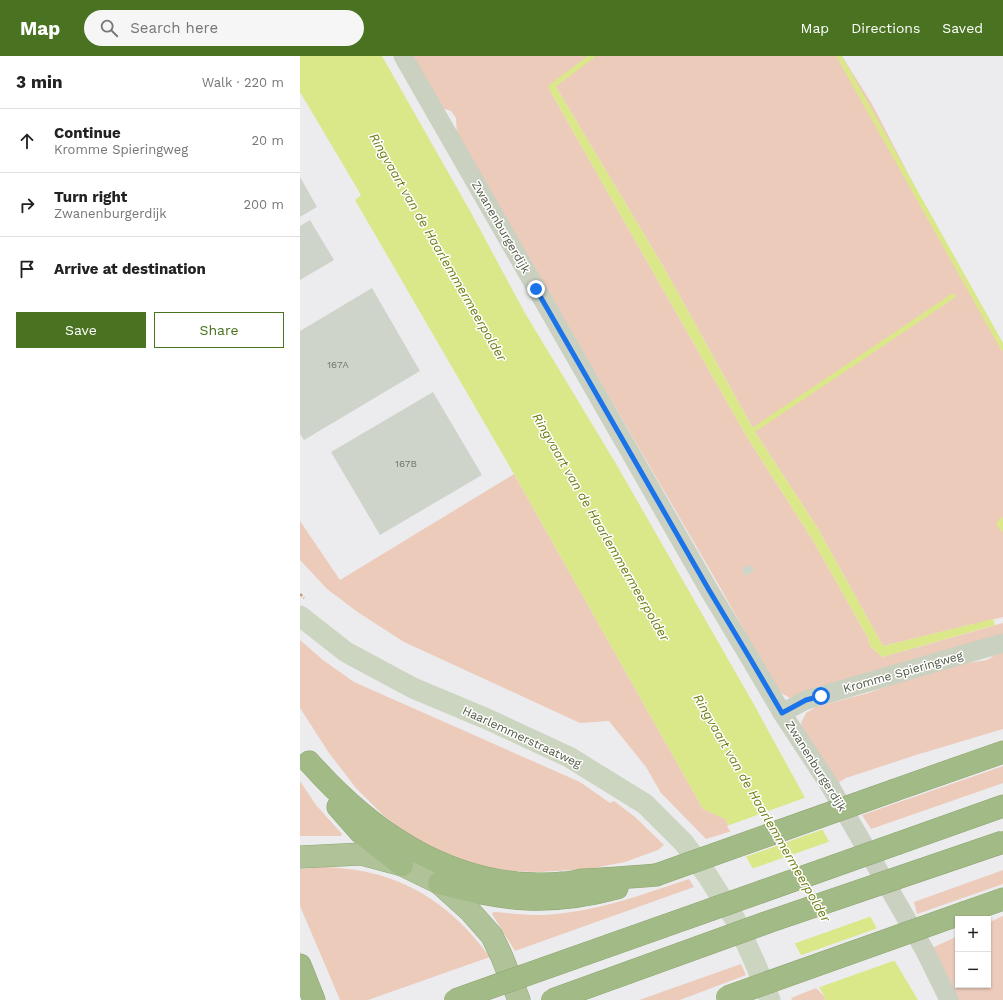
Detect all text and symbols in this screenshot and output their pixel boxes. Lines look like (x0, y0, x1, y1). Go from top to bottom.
search box (84, 10, 364, 46)
text: Map (20, 17, 60, 40)
icon: search (98, 17, 120, 39)
text: Search here (130, 19, 218, 37)
text: Map (801, 20, 829, 36)
text: Directions (851, 20, 920, 36)
text: Saved (942, 20, 983, 36)
text: 3 min (16, 72, 62, 92)
text: Walk · 220 m (202, 75, 284, 90)
text: Continue (54, 124, 121, 142)
icon: ahead (16, 130, 38, 152)
water label: Ringvaart van de Haarlemmermeerpolder (366, 130, 510, 365)
text: 20 m (252, 133, 284, 148)
text: Kromme Spieringweg (54, 142, 188, 157)
street label: Zwanenburgerdijk (469, 178, 533, 276)
text: Turn right (54, 188, 127, 206)
icon: right (16, 194, 38, 216)
text: 200 m (243, 197, 284, 212)
text: Zwanenburgerdijk (54, 206, 167, 221)
icon: arrive (16, 258, 38, 280)
text: Arrive at destination (54, 260, 206, 278)
route end (527, 280, 545, 298)
button: Save (16, 312, 146, 348)
button: Share (154, 312, 284, 348)
house number: 167A (327, 359, 349, 370)
water label: Ringvaart van de Haarlemmermeerpolder (529, 410, 673, 645)
house number: 167B (395, 458, 417, 469)
street label: Kromme Spieringweg (842, 648, 965, 696)
route start (812, 687, 830, 705)
water label: Ringvaart van de Haarlemmermeerpolder (690, 691, 834, 926)
street label: Haarlemmerstraatweg (460, 703, 584, 771)
street label: Zwanenburgerdijk (782, 718, 850, 814)
map controls (955, 916, 991, 988)
button: + (955, 916, 991, 952)
button: − (955, 952, 991, 988)

